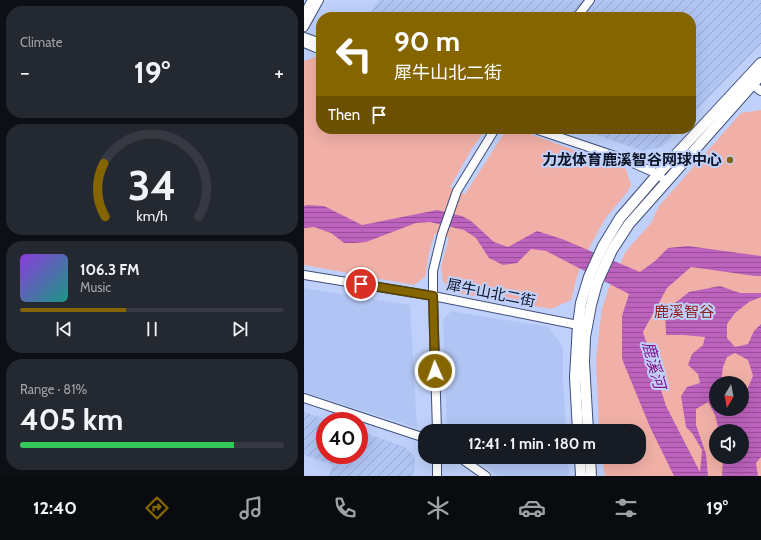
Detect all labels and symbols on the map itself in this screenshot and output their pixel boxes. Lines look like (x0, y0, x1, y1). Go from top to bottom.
place label: 力龙体育鹿溪智谷网球中心 (542, 151, 722, 169)
marker: 力龙体育鹿溪智谷网球中心 (725, 155, 735, 165)
pin (344, 267, 378, 301)
street label: 犀牛山北二街 (445, 276, 537, 310)
park label: 鹿溪智谷 (654, 303, 714, 321)
water label: 鹿溪河 (639, 339, 670, 394)
position arrow (414, 350, 456, 392)
north arrow (709, 376, 749, 416)
speed limit sign: 40 (316, 412, 368, 464)

